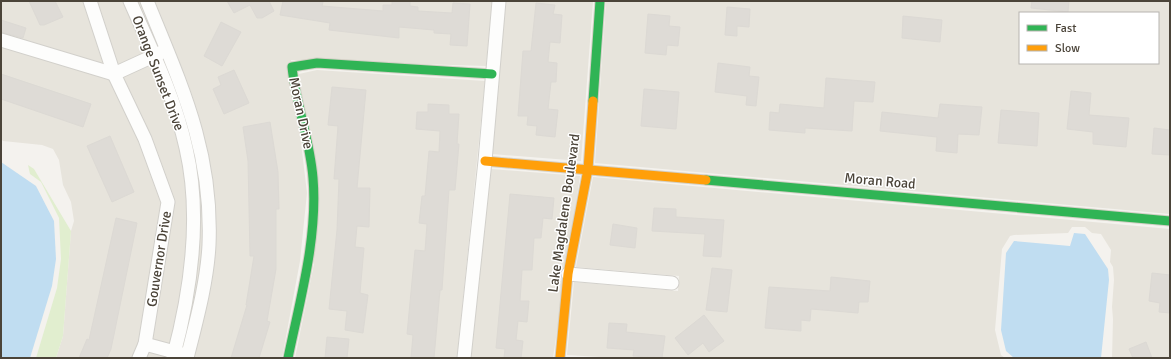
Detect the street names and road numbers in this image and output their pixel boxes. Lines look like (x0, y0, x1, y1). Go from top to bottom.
street label: Orange Sunset Drive (128, 13, 188, 133)
street label: Moran Drive (285, 76, 317, 150)
street label: Lake Magdalene Boulevard (544, 133, 584, 293)
street label: Moran Road (844, 169, 916, 193)
street label: Gouvernor Drive (143, 210, 175, 308)

